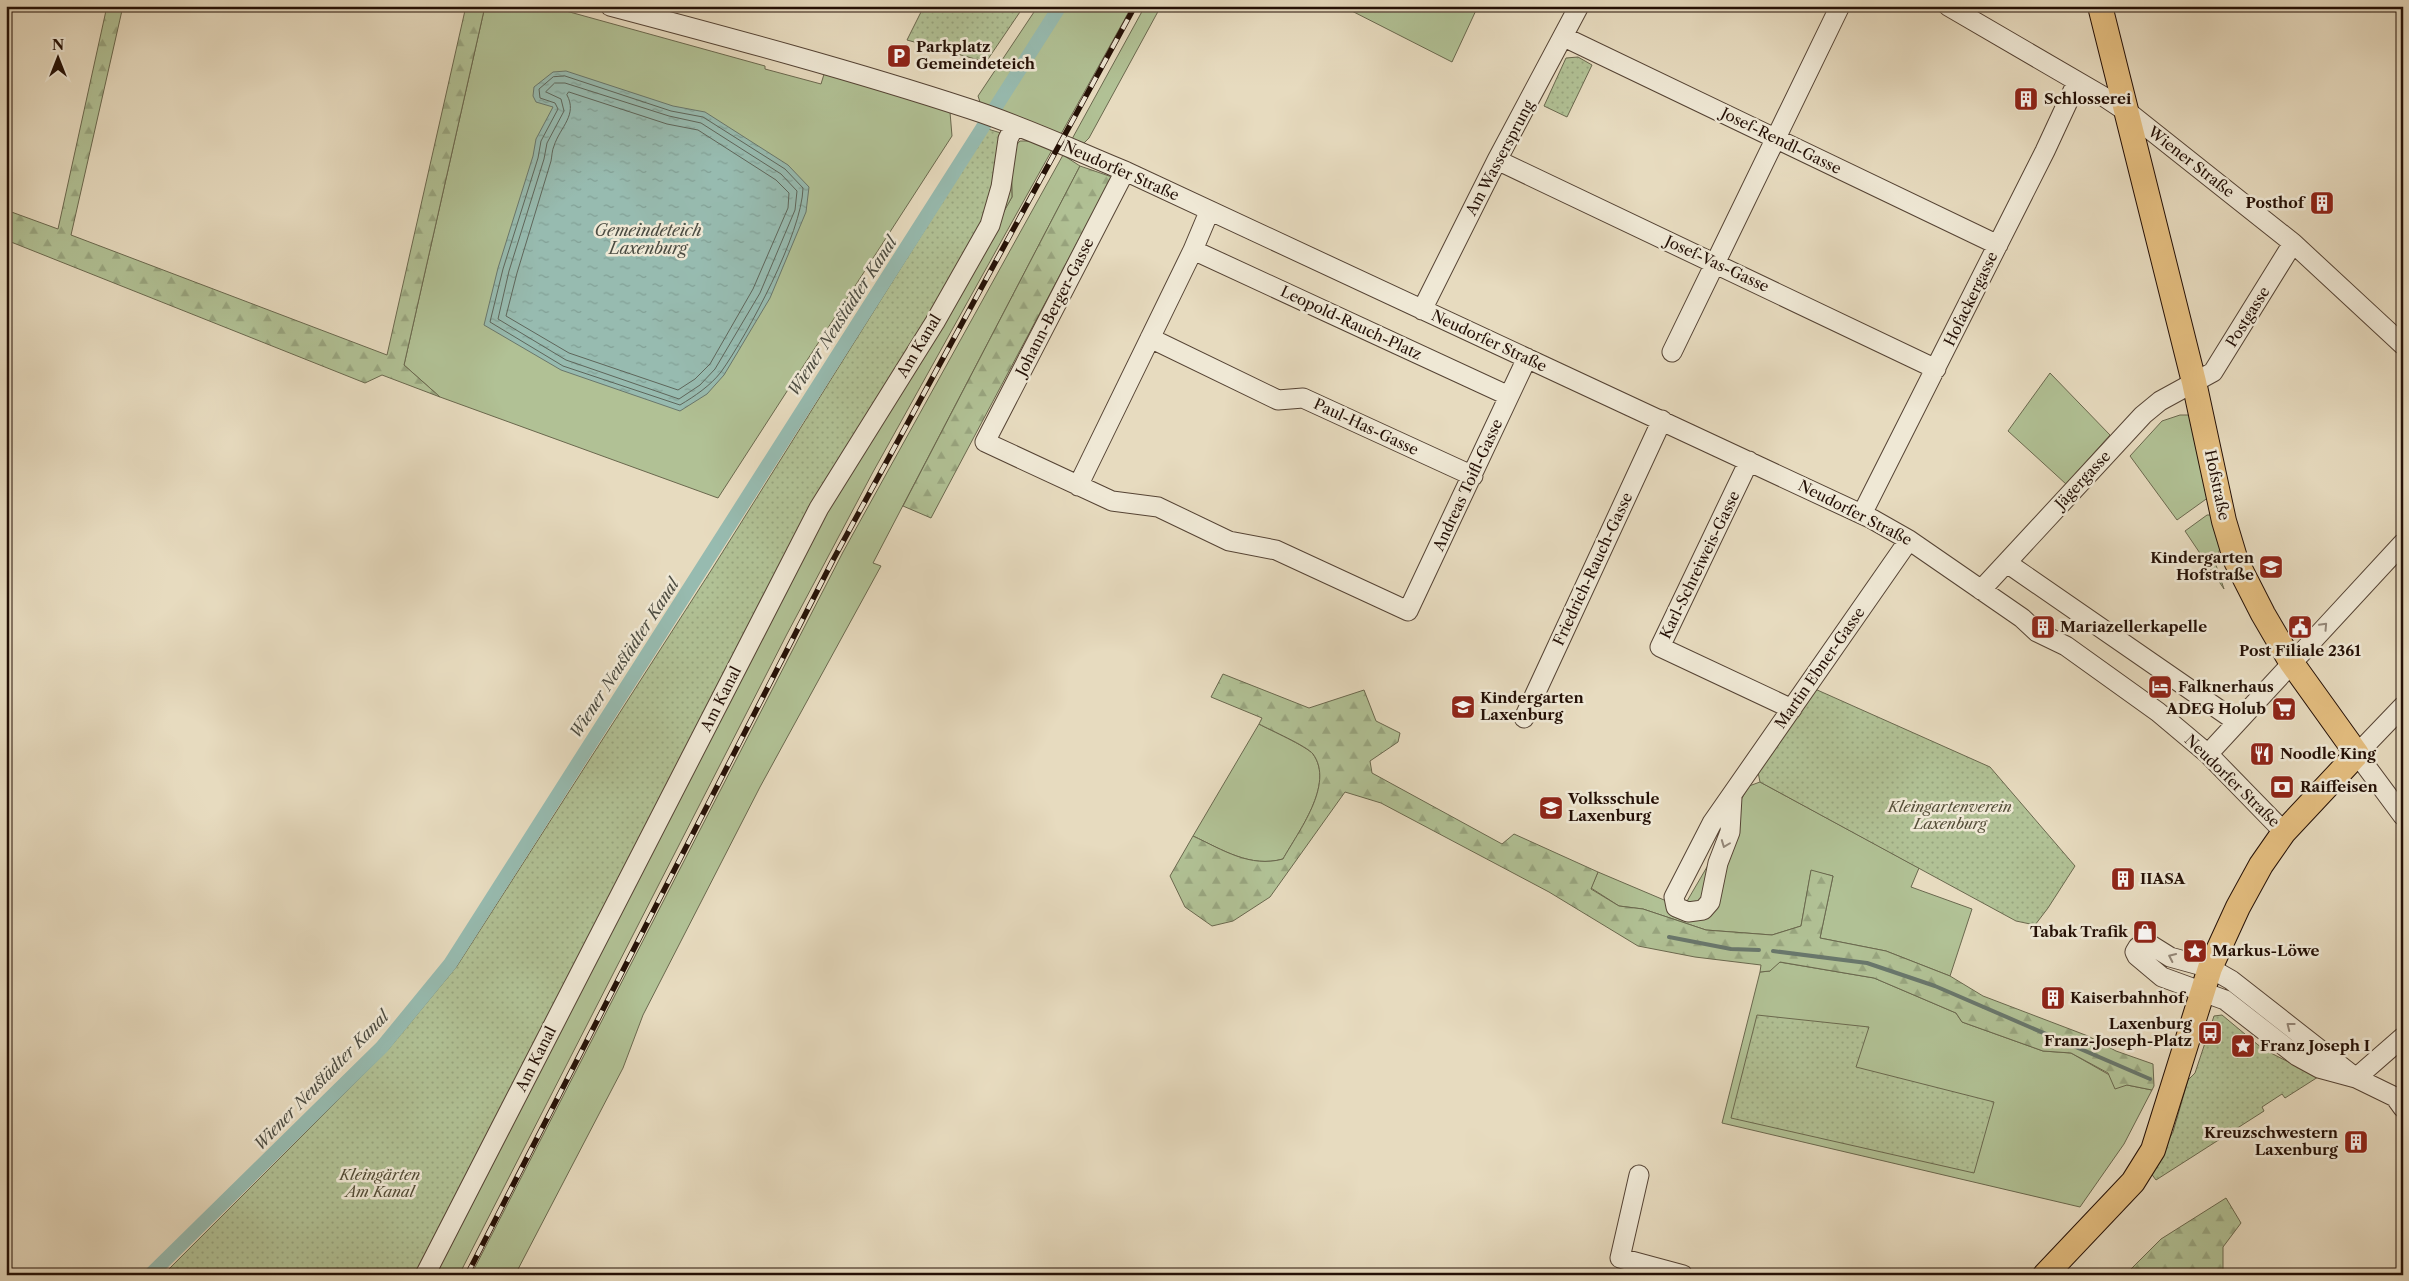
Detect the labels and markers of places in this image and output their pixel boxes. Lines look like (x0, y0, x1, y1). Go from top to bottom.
place label: Parkplatz Gemeindeteich (916, 37, 1036, 73)
parking icon: Parkplatz Gemeindeteich (886, 43, 912, 69)
building icon: Schlosserei (2013, 86, 2039, 112)
place label: Schlosserei (2044, 89, 2132, 108)
building icon: Posthof (2309, 190, 2335, 216)
place label: Posthof (2246, 193, 2307, 212)
place label: Kindergarten Hofstraße (2150, 548, 2255, 584)
school or university icon: Kindergarten Hofstraße (2258, 554, 2284, 580)
building icon: Mariazellerkapelle (2030, 614, 2056, 640)
public building icon: Post Filiale 2361 (2287, 614, 2313, 640)
place label: Mariazellerkapelle (2060, 617, 2207, 636)
place label: Post Filiale 2361 (2239, 641, 2361, 660)
hotel icon: Falknerhaus (2147, 674, 2173, 700)
place label: Falknerhaus (2178, 677, 2274, 696)
place label: Kindergarten Laxenburg (1480, 688, 1584, 724)
school or university icon: Kindergarten Laxenburg (1450, 694, 1476, 720)
supermarket icon: ADEG Holub (2271, 696, 2297, 722)
place label: ADEG Holub (2165, 699, 2266, 718)
restaurant icon: Noodle King (2249, 741, 2275, 767)
place label: Noodle King (2280, 744, 2376, 763)
bank icon: Raiffeisen (2269, 774, 2295, 800)
place label: Raiffeisen (2300, 777, 2379, 796)
place label: Volksschule Laxenburg (1567, 789, 1660, 825)
school or university icon: Volksschule Laxenburg (1538, 795, 1564, 821)
building icon: IIASA (2110, 866, 2136, 892)
place label: IIASA (2140, 869, 2186, 888)
shop icon: Tabak Trafik (2132, 919, 2158, 945)
place label: Tabak Trafik (2030, 922, 2129, 941)
place icon: Markus-Löwe (2182, 938, 2208, 964)
place label: Markus-Löwe (2212, 941, 2320, 960)
building icon: Kaiserbahnhof (2040, 985, 2066, 1011)
place label: Kaiserbahnhof (2070, 988, 2187, 1007)
place label: Laxenburg Franz-Joseph-Platz (2044, 1014, 2192, 1050)
bus stop icon: Laxenburg Franz-Joseph-Platz (2197, 1020, 2223, 1046)
place icon: Franz Joseph I (2230, 1033, 2256, 1059)
place label: Franz Joseph I (2260, 1036, 2370, 1055)
place label: Kreuzschwestern Laxenburg (2204, 1123, 2339, 1159)
building icon: Kreuzschwestern Laxenburg (2343, 1129, 2369, 1155)

